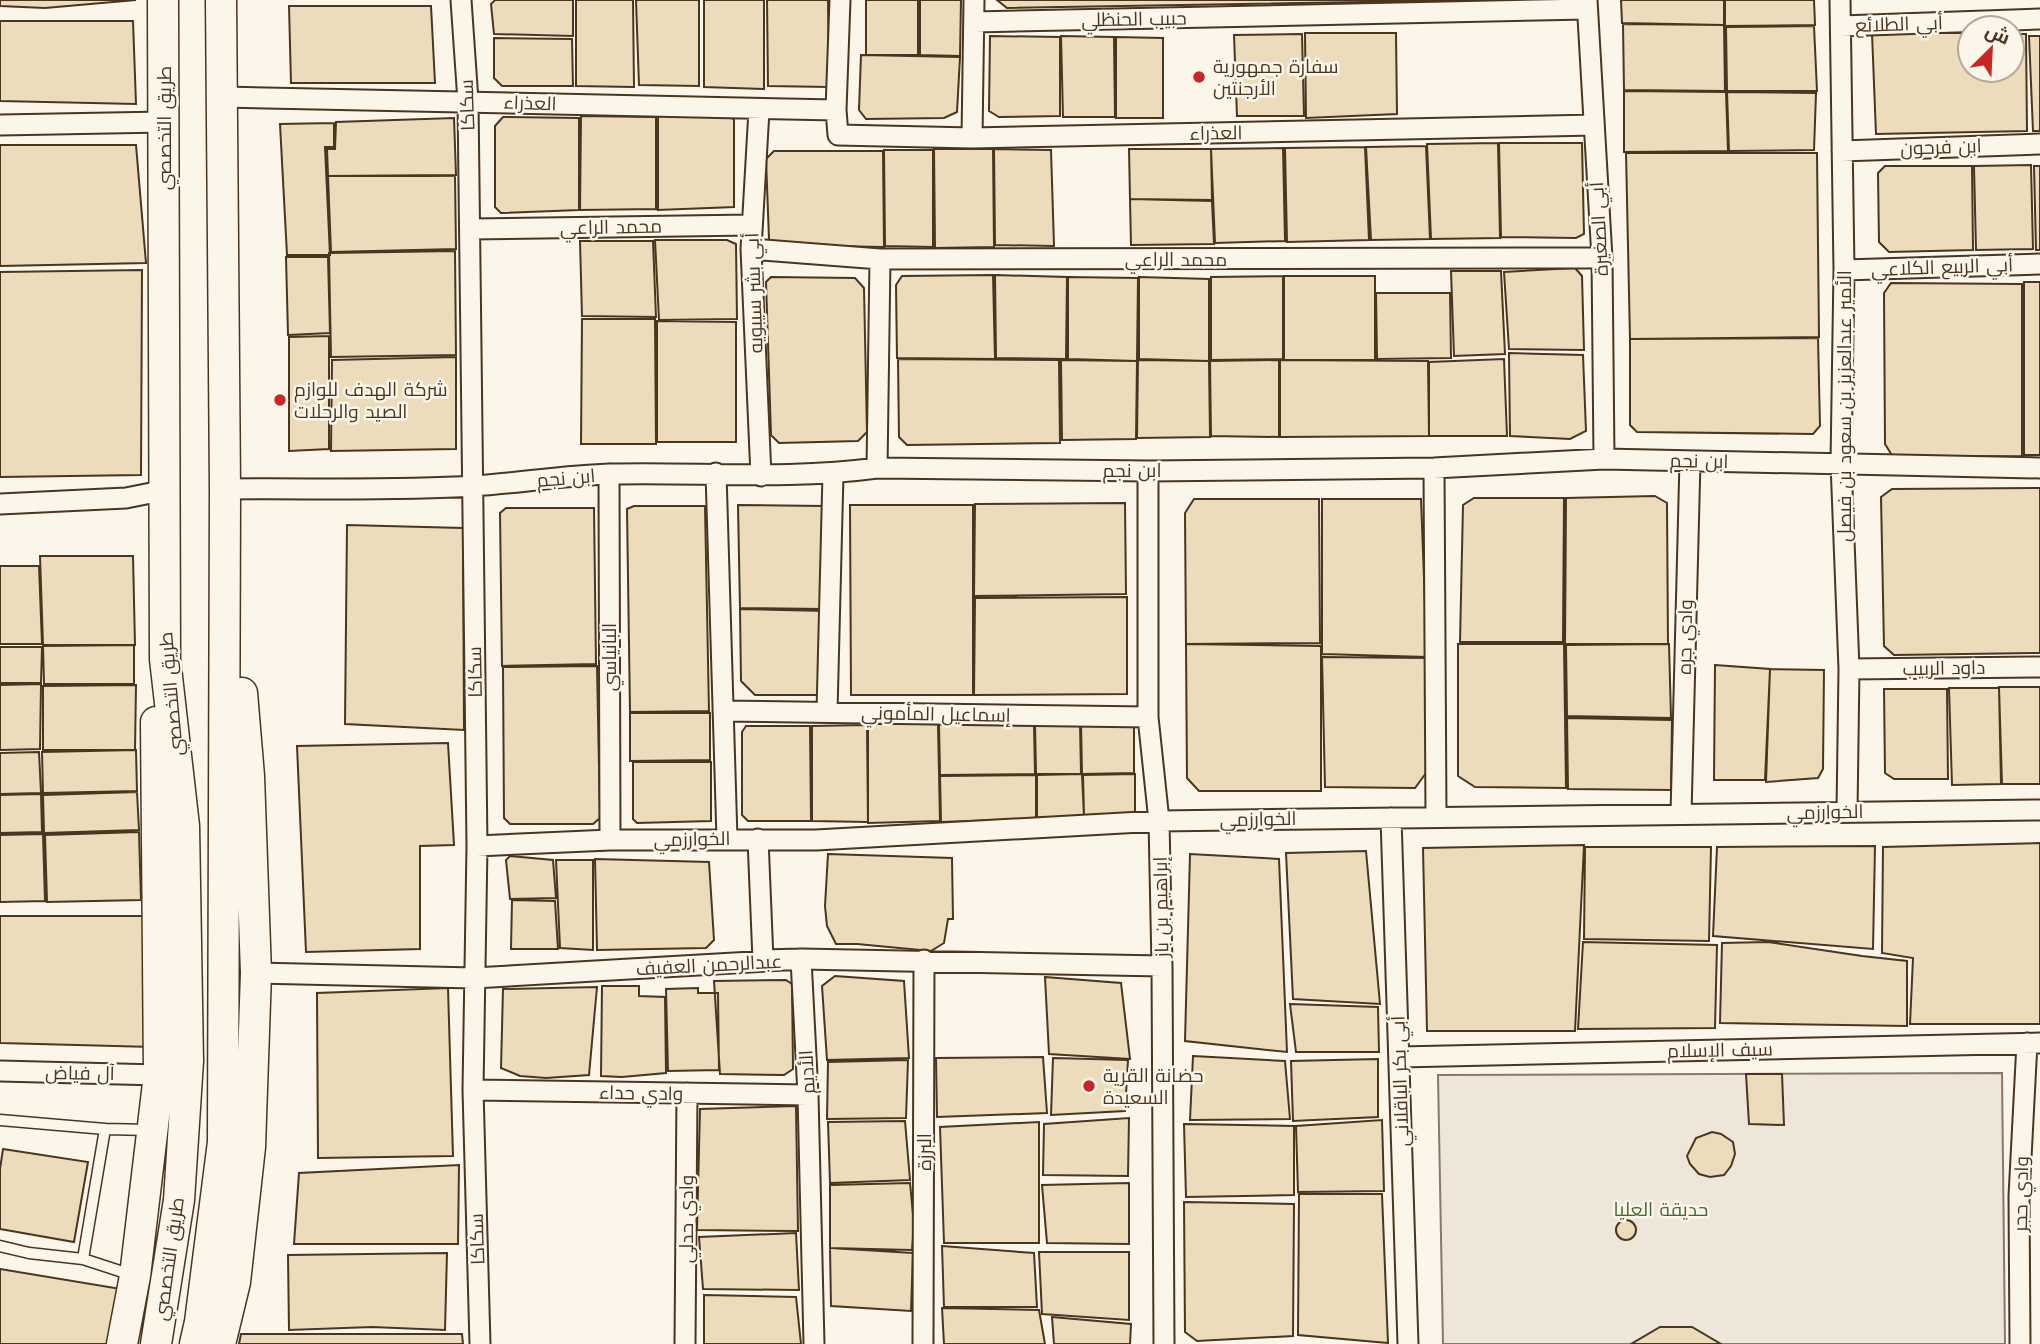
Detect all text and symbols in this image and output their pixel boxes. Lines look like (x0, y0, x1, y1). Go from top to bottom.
street label: حبيب الحنظلي (1081, 7, 1187, 34)
street label: أبي الطلائع (1855, 11, 1943, 40)
north arrow (1956, 14, 2026, 84)
text: ش (1982, 18, 2014, 49)
place label: سفارة جمهورية الأرجنتين (1213, 55, 1339, 100)
street label: طريق التخصصي (153, 66, 179, 190)
marker: سفارة جمهورية الأرجنتين (1191, 69, 1207, 85)
street label: سكاكا (455, 79, 479, 131)
street label: العذراء (503, 91, 557, 115)
street label: العذراء (1189, 121, 1243, 145)
street label: ابن فرحون (1900, 134, 1982, 160)
street label: أبي الصغيرة (1585, 181, 1616, 277)
street label: محمد الراعي (560, 215, 662, 242)
street label: أبي بشر سيبويه (740, 232, 771, 354)
street label: محمد الراعي (1125, 248, 1227, 274)
street label: أبي الربيع الكلاعي (1871, 253, 2014, 284)
street label: الأمير عبدالعزيز بن سعود بن فيصل (1833, 270, 1856, 542)
place label: شركة الهدف للوازم الصيد والرحلات (294, 378, 448, 423)
marker: شركة الهدف للوازم الصيد والرحلات (272, 392, 288, 408)
street label: ابن نجم (1669, 449, 1729, 475)
street label: ابن نجم (1103, 459, 1162, 484)
street label: ابن نجم (536, 464, 597, 494)
street label: وادي جره (1673, 599, 1700, 675)
street label: البانياسي (598, 623, 624, 691)
street label: طريق التخصصي (154, 631, 191, 757)
street label: سكاكا (463, 646, 487, 698)
street label: داود الربيب (1903, 656, 1985, 680)
street label: إسماعيل المأموني (861, 701, 1011, 730)
street label: الخوارزمي (1786, 800, 1864, 827)
street label: الخوارزمي (1219, 807, 1297, 834)
street label: الخوارزمي (653, 827, 731, 854)
street label: إبراهيم بن باز (1149, 856, 1175, 959)
street label: عبدالرحمن العفيف (635, 950, 783, 980)
street label: أبي بكر الباقلاني (1386, 1015, 1417, 1147)
street label: سيف الإسلام (1667, 1038, 1773, 1064)
street label: الأديم (794, 1049, 822, 1095)
street label: آل فياض (45, 1061, 115, 1085)
place label: حضانة القرية السعيدة (1103, 1064, 1204, 1109)
marker: حضانة القرية السعيدة (1081, 1078, 1097, 1094)
street label: وادي حداء (599, 1081, 683, 1108)
street label: البرزة (913, 1133, 936, 1171)
street label: وادي حجر (2009, 1156, 2036, 1233)
street label: وادي حدلي (675, 1175, 701, 1263)
street label: طريق التخصصي (149, 1196, 192, 1323)
park label: حديقة العليا (1614, 1198, 1708, 1221)
street label: سكاكا (465, 1213, 489, 1265)

